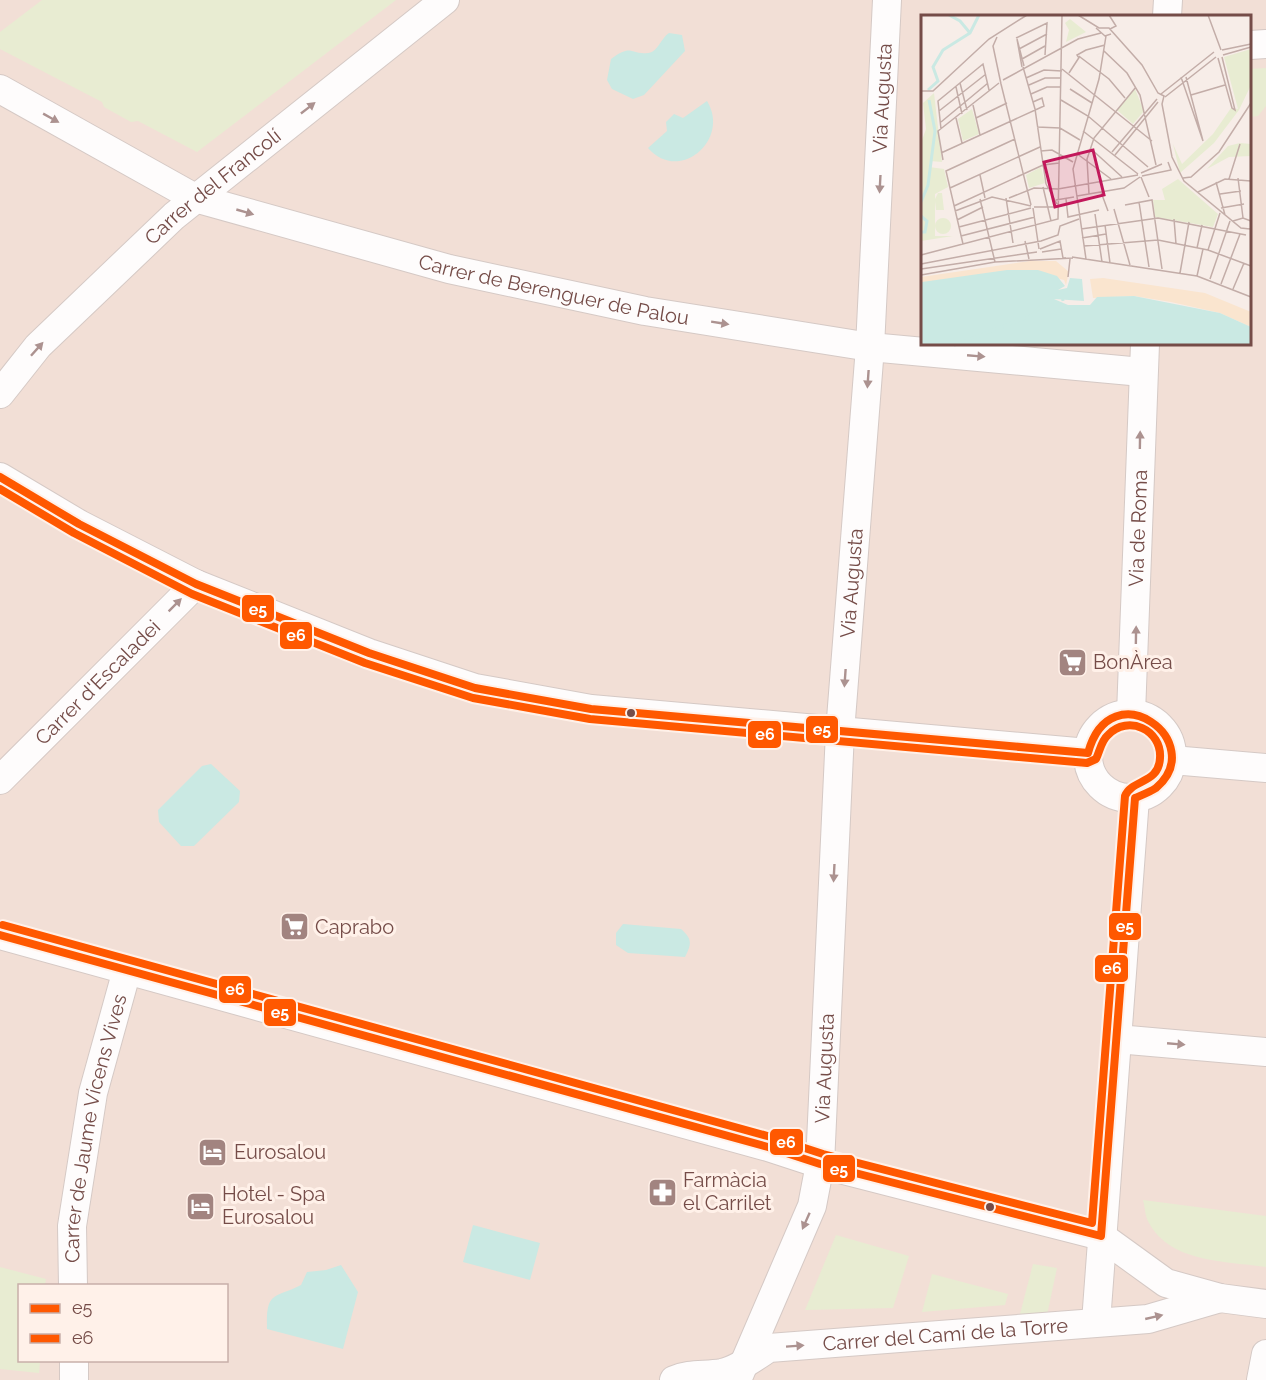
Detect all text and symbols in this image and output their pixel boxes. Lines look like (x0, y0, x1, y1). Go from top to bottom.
inset map (921, 15, 1251, 345)
street label: Via Augusta (868, 43, 897, 154)
one-way arrow (300, 102, 316, 115)
one-way arrow (43, 113, 60, 123)
street label: Carrer del Francolí (140, 123, 286, 250)
one-way arrow (875, 175, 884, 194)
one-way arrow (235, 207, 254, 217)
street label: Carrer de Berenguer de Palou (416, 249, 691, 330)
one-way arrow (711, 319, 730, 328)
one-way arrow (30, 341, 44, 356)
one-way arrow (966, 351, 985, 361)
one-way arrow (863, 369, 873, 388)
one-way arrow (1136, 430, 1145, 449)
street label: Via de Roma (1124, 469, 1152, 587)
street label: Via Augusta (835, 527, 868, 639)
line badge: e5 (241, 594, 275, 623)
one-way arrow (168, 598, 182, 613)
text: e5 (249, 600, 267, 619)
street label: Carrer d'Escaladei (30, 615, 165, 750)
line badge: e6 (279, 621, 313, 650)
one-way arrow (1131, 625, 1140, 644)
text: e6 (286, 626, 306, 645)
supermarket icon: BonÀrea (1056, 646, 1088, 678)
place label: BonÀrea (1093, 650, 1173, 674)
one-way arrow (840, 669, 849, 688)
unlabelled marker (625, 707, 637, 719)
line badge: e5 (805, 715, 839, 744)
line badge: e6 (747, 720, 782, 749)
text: e5 (813, 720, 831, 739)
text: e6 (755, 725, 775, 744)
one-way arrow (829, 863, 839, 882)
supermarket icon: Caprabo (278, 911, 310, 943)
line badge: e5 (1108, 912, 1142, 941)
place label: Caprabo (315, 915, 394, 939)
text: e5 (1116, 917, 1134, 936)
line badge: e6 (1094, 954, 1129, 983)
text: e6 (1102, 959, 1122, 978)
line badge: e6 (218, 975, 252, 1004)
text: e6 (225, 980, 245, 999)
street label: Carrer de Jaume Vicens Vives (60, 991, 132, 1263)
line badge: e5 (263, 998, 297, 1027)
text: e5 (271, 1003, 289, 1022)
street label: Via Augusta (810, 1013, 839, 1124)
one-way arrow (1166, 1039, 1185, 1049)
line badge: e6 (769, 1128, 804, 1156)
text: e6 (776, 1133, 796, 1152)
hotel icon: Eurosalou (197, 1136, 229, 1168)
place label: Eurosalou (234, 1140, 326, 1164)
line badge: e5 (822, 1154, 856, 1183)
text: e5 (830, 1160, 848, 1179)
place label: Farmàcia el Carrilet (683, 1168, 772, 1215)
pharmacy icon: Farmàcia el Carrilet (646, 1176, 678, 1208)
place label: Hotel - Spa Eurosalou (222, 1182, 325, 1229)
hotel icon: Hotel - Spa Eurosalou (185, 1190, 217, 1222)
unlabelled marker (984, 1201, 996, 1213)
one-way arrow (801, 1212, 811, 1230)
legend (18, 1284, 228, 1362)
text: e5 (72, 1297, 93, 1318)
one-way arrow (1145, 1311, 1163, 1321)
street label: Carrer del Camí de la Torre (822, 1313, 1069, 1356)
text: e6 (72, 1327, 94, 1348)
one-way arrow (786, 1341, 805, 1351)

